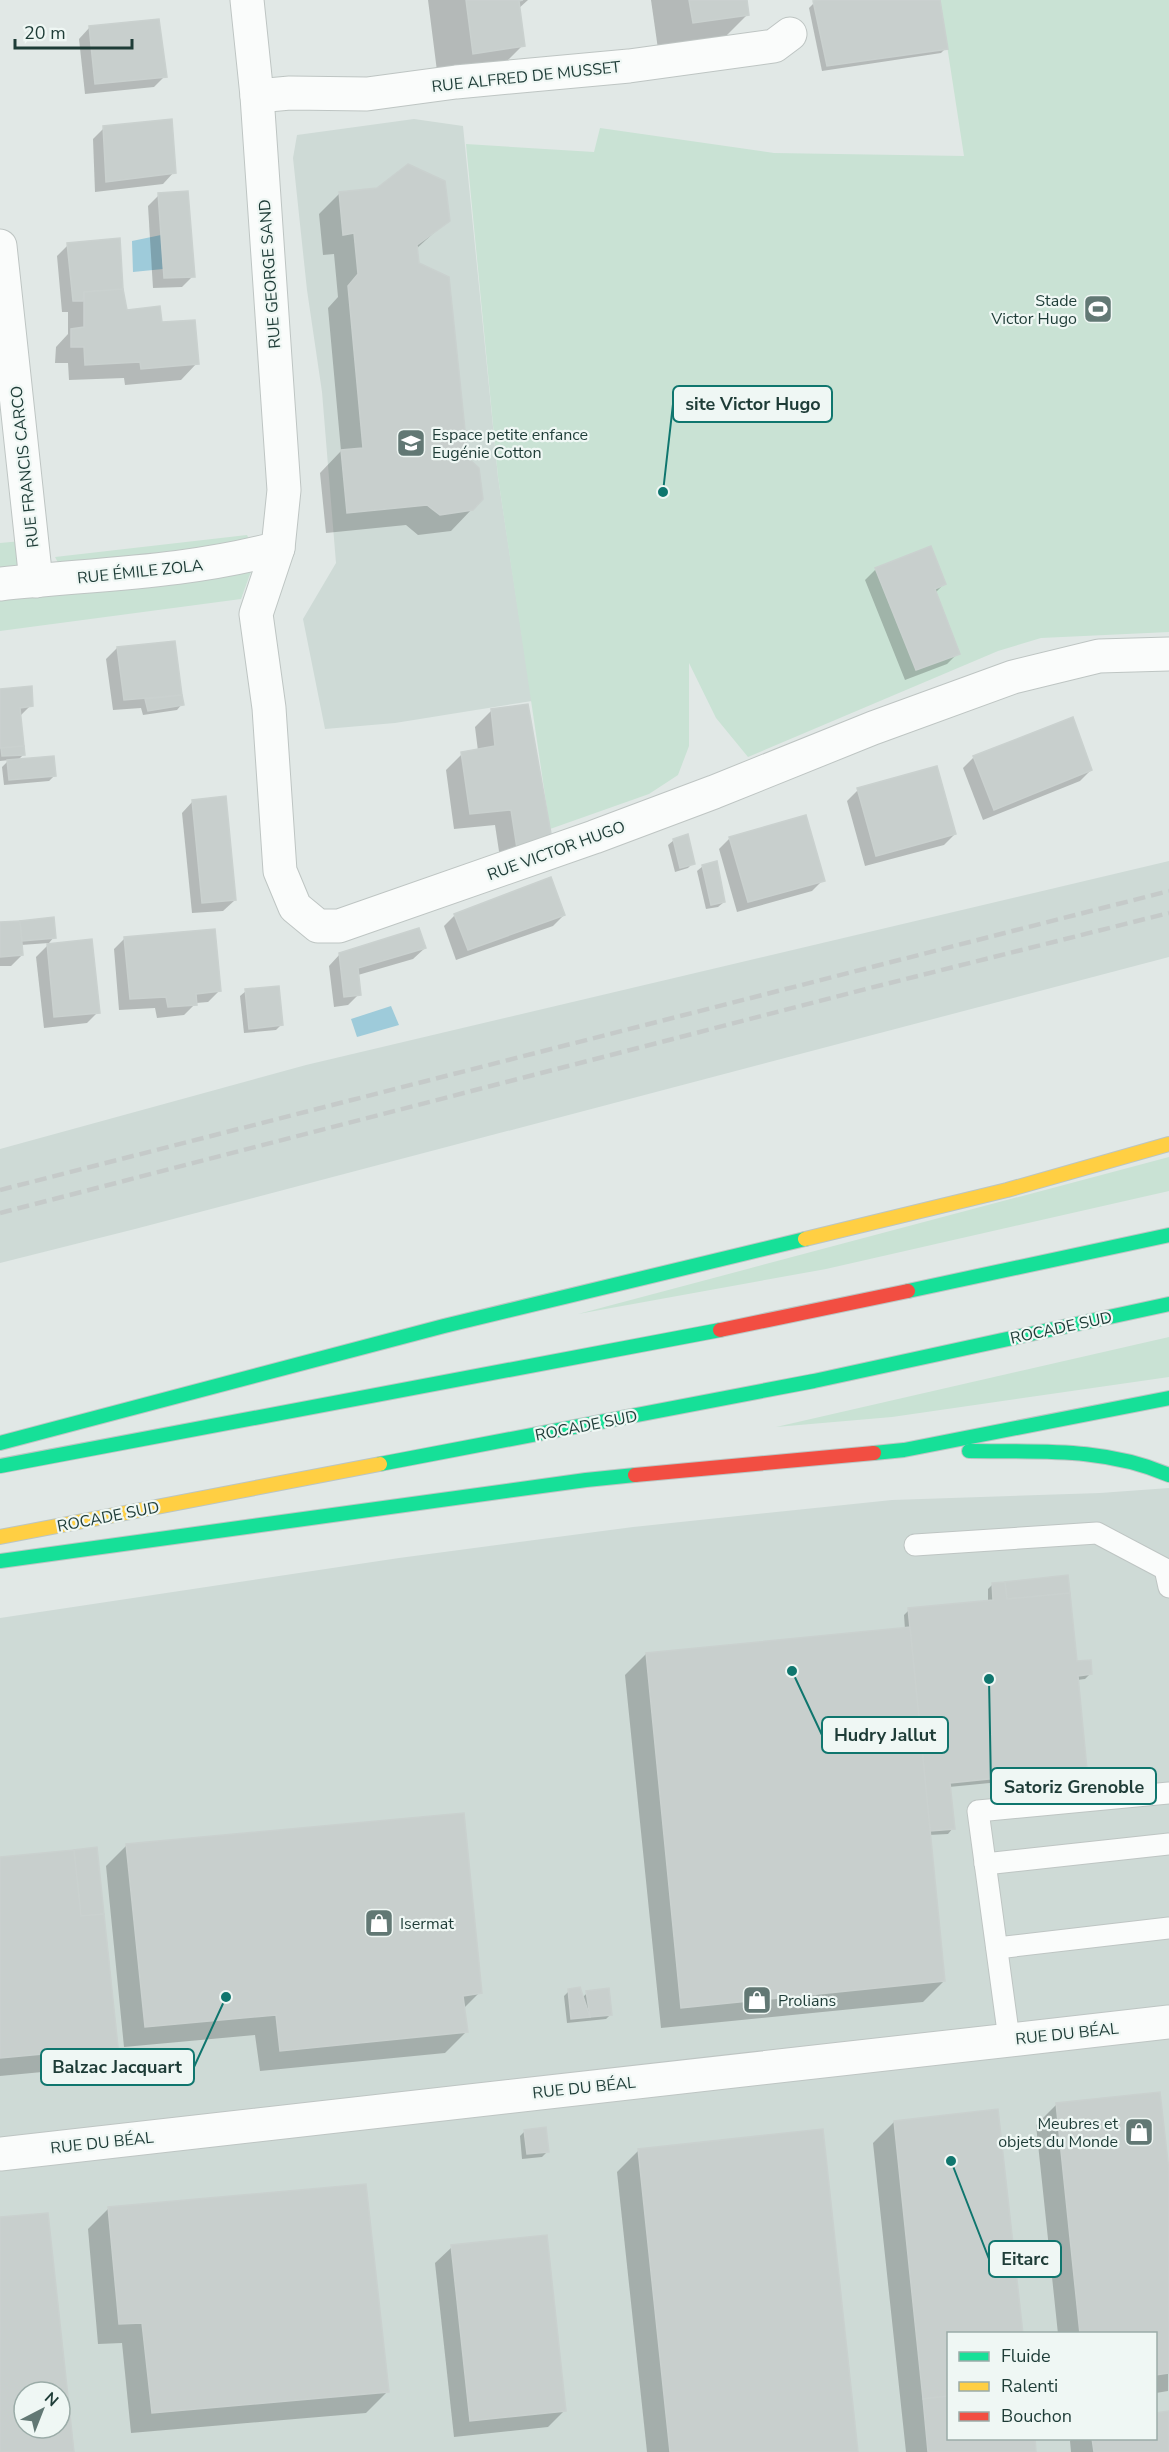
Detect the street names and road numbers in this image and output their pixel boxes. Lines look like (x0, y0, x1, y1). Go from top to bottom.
street label: RUE ALFRED DE MUSSET (430, 56, 622, 98)
street label: RUE GEORGE SAND (254, 198, 286, 349)
street label: RUE FRANCIS CARCO (6, 385, 44, 549)
street label: RUE ÉMILE ZOLA (76, 554, 204, 590)
street label: RUE VICTOR HUGO (484, 816, 628, 886)
street label: ROCADE SUD (1008, 1306, 1114, 1350)
street label: ROCADE SUD (533, 1405, 639, 1447)
street label: ROCADE SUD (55, 1496, 161, 1538)
street label: RUE DU BÉAL (1014, 2018, 1120, 2050)
street label: RUE DU BÉAL (531, 2072, 637, 2104)
street label: RUE DU BÉAL (49, 2127, 155, 2159)

